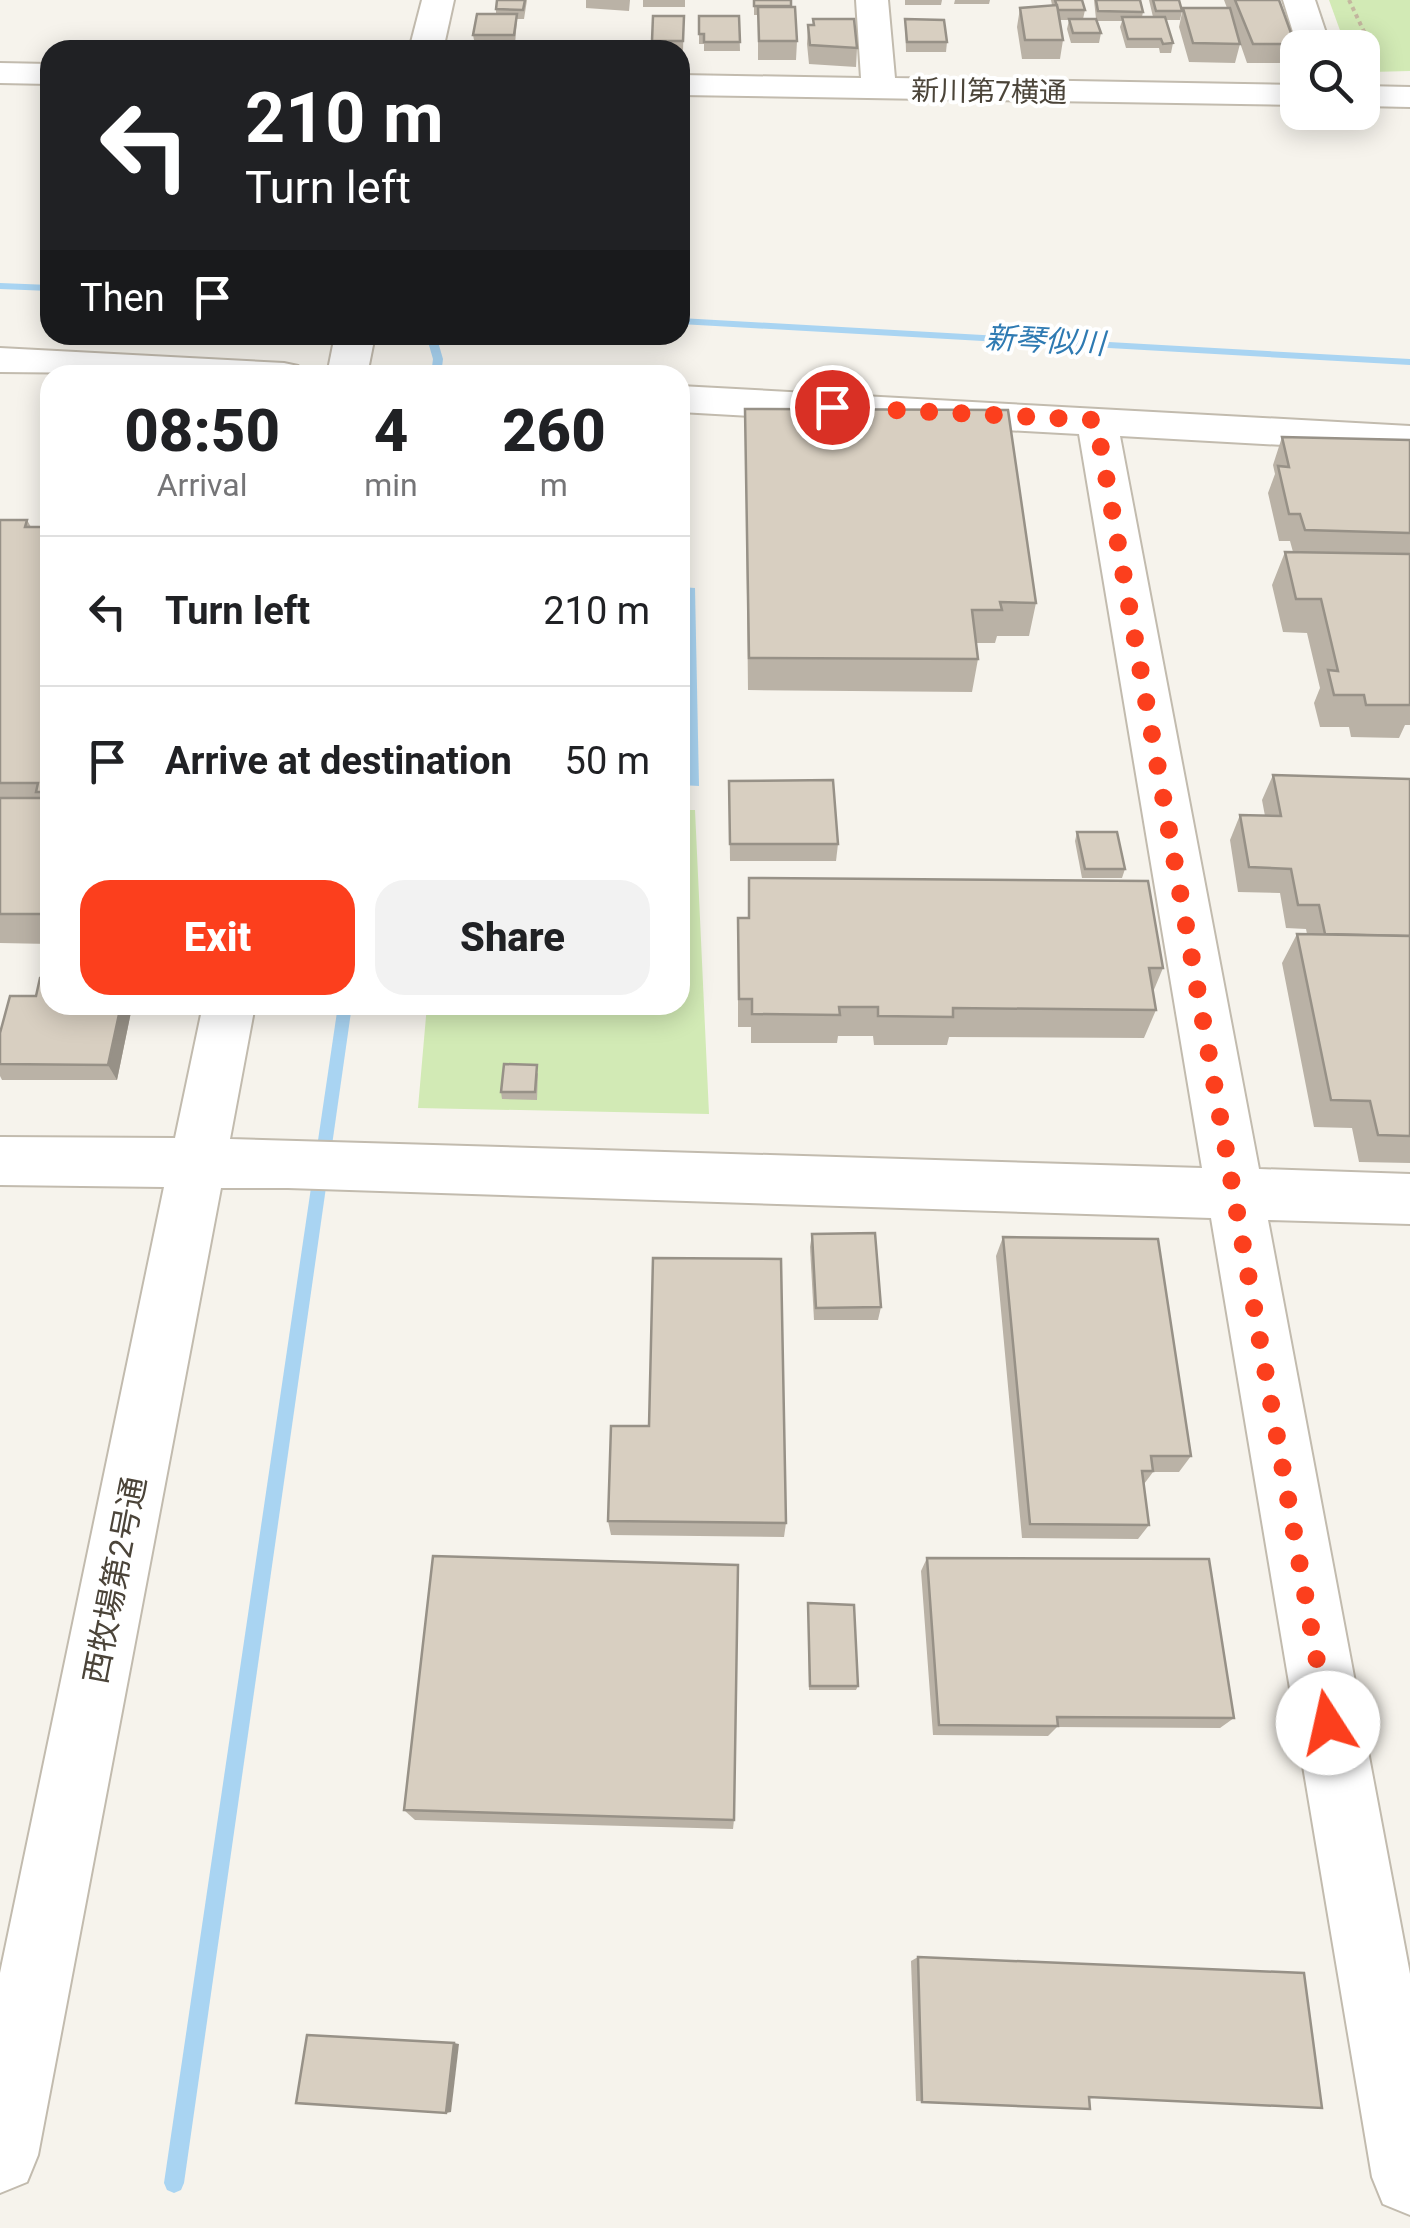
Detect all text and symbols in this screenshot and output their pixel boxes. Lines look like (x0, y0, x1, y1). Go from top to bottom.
map controls (1280, 30, 1380, 130)
button: search (1280, 30, 1380, 130)
street label: 新川第7横通 (911, 74, 1067, 109)
text: 210 m (245, 77, 444, 159)
icon: left (80, 80, 210, 210)
text: Turn left (245, 161, 411, 214)
icon: arrive (185, 270, 240, 325)
text: Then (80, 276, 165, 320)
water label: 新琴似川 (984, 320, 1109, 361)
pin (790, 365, 875, 450)
icon: arrive (805, 380, 860, 435)
text: 08:50 (124, 395, 280, 466)
text: 4 (374, 395, 408, 466)
text: 260 (502, 395, 606, 466)
text: Arrival (157, 466, 248, 504)
text: min (364, 466, 418, 504)
text: m (540, 466, 568, 504)
icon: left (80, 584, 135, 639)
text: Turn left (165, 589, 310, 633)
text: 210 m (543, 589, 650, 633)
icon: arrive (80, 734, 135, 789)
text: Arrive at destination (165, 739, 512, 783)
text: 50 m (565, 739, 650, 783)
button: Exit (80, 880, 355, 995)
button: Share (375, 880, 650, 995)
street label: 西牧場第2号通 (76, 1473, 154, 1687)
position arrow (1276, 1671, 1380, 1775)

